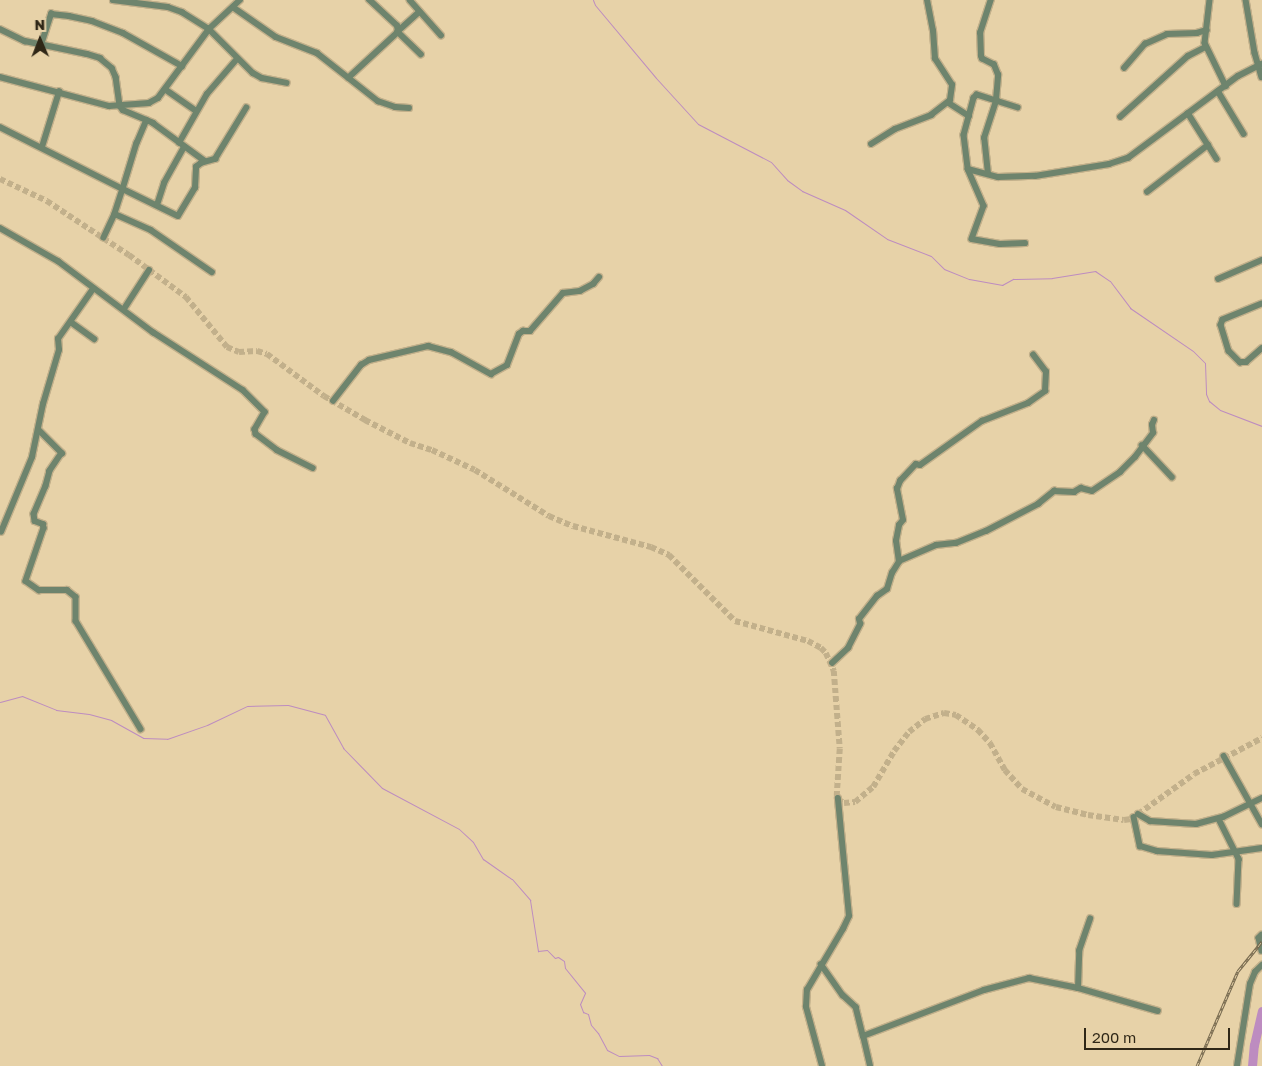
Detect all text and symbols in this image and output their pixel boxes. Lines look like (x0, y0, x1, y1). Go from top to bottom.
north arrow (15, 15, 65, 65)
text: N (34, 16, 45, 33)
scale bar (1087, 1018, 1233, 1050)
text: 200 m (1092, 1028, 1136, 1046)

